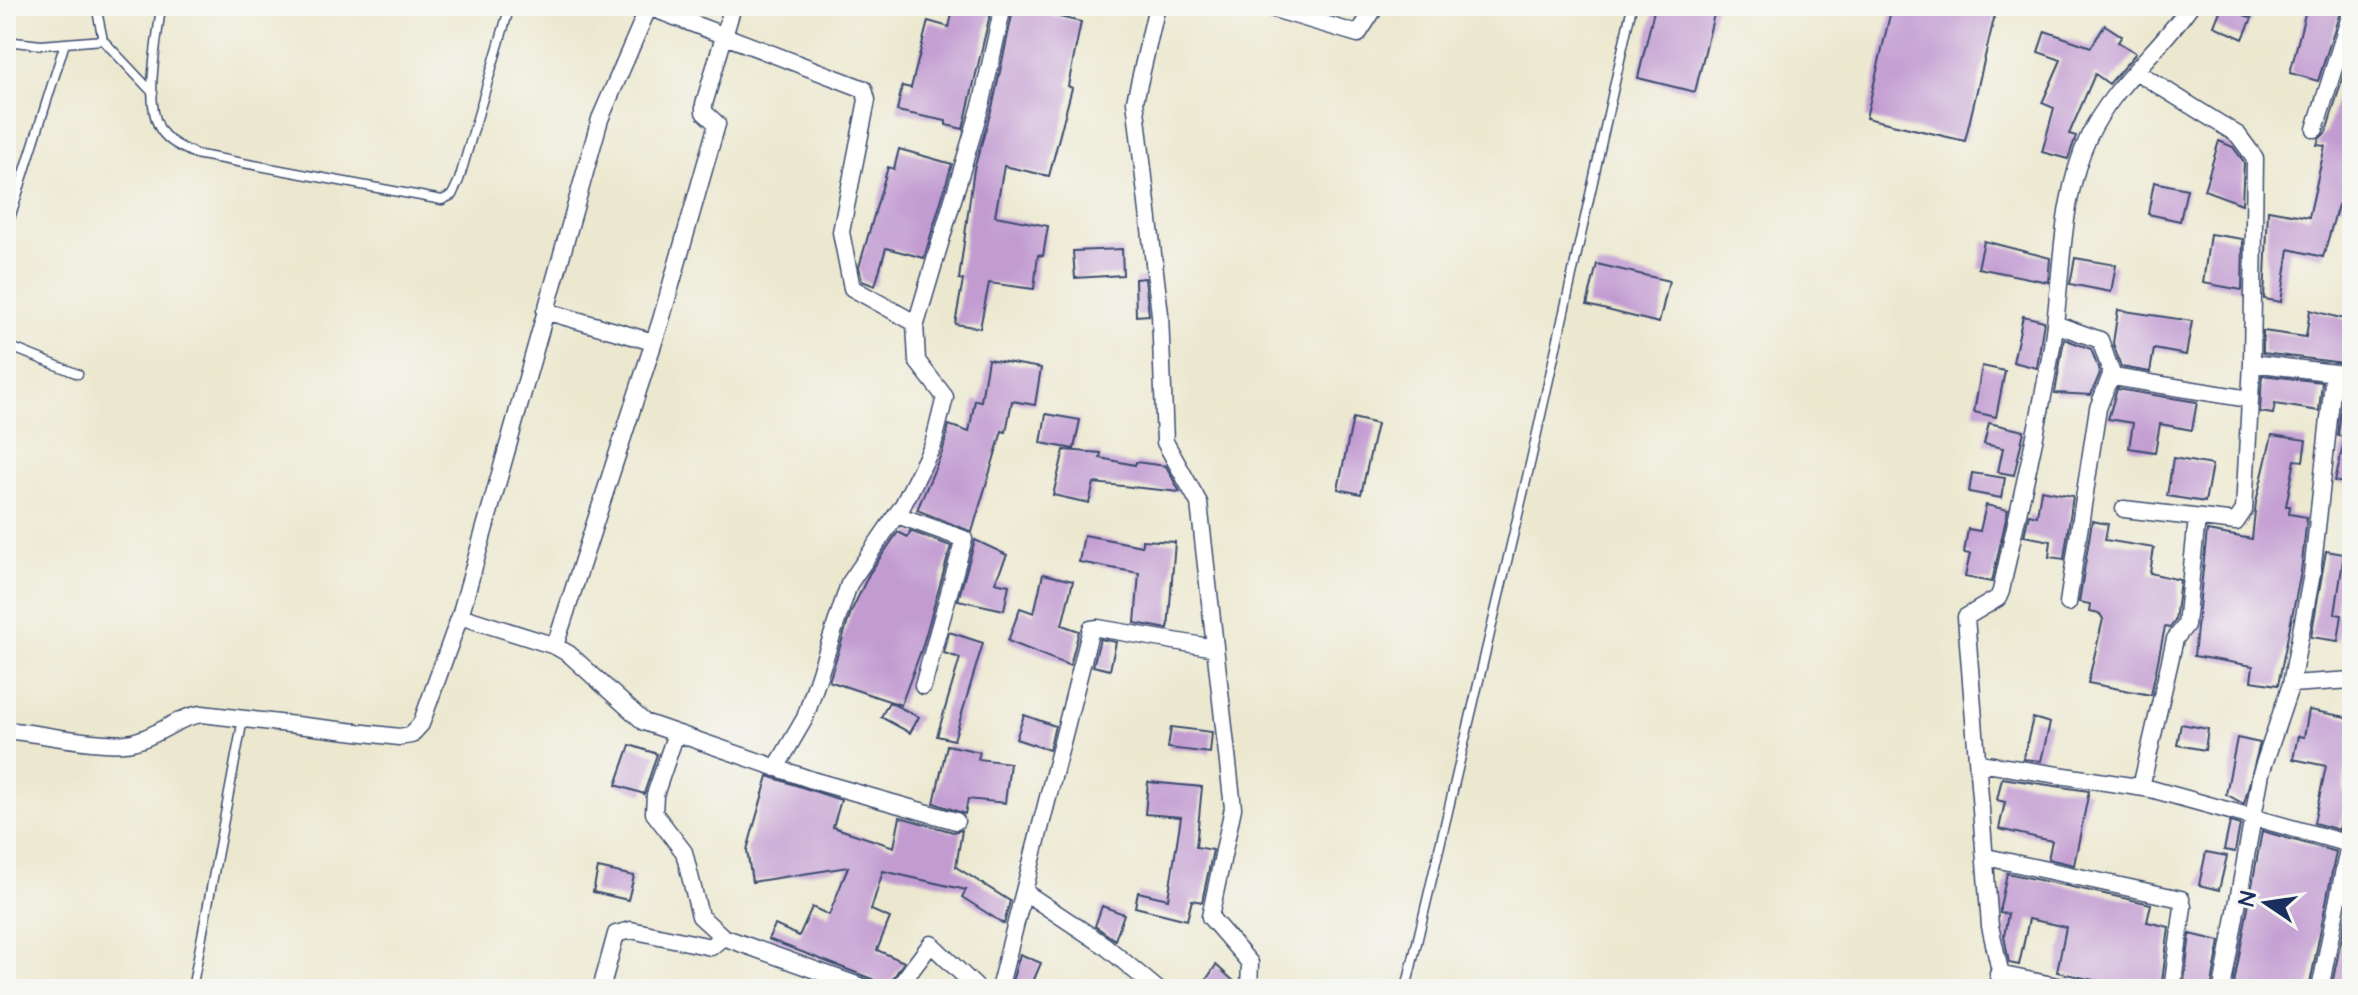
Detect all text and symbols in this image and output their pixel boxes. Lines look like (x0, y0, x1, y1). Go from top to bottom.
north arrow (2226, 863, 2306, 943)
text: N (2231, 888, 2265, 909)

